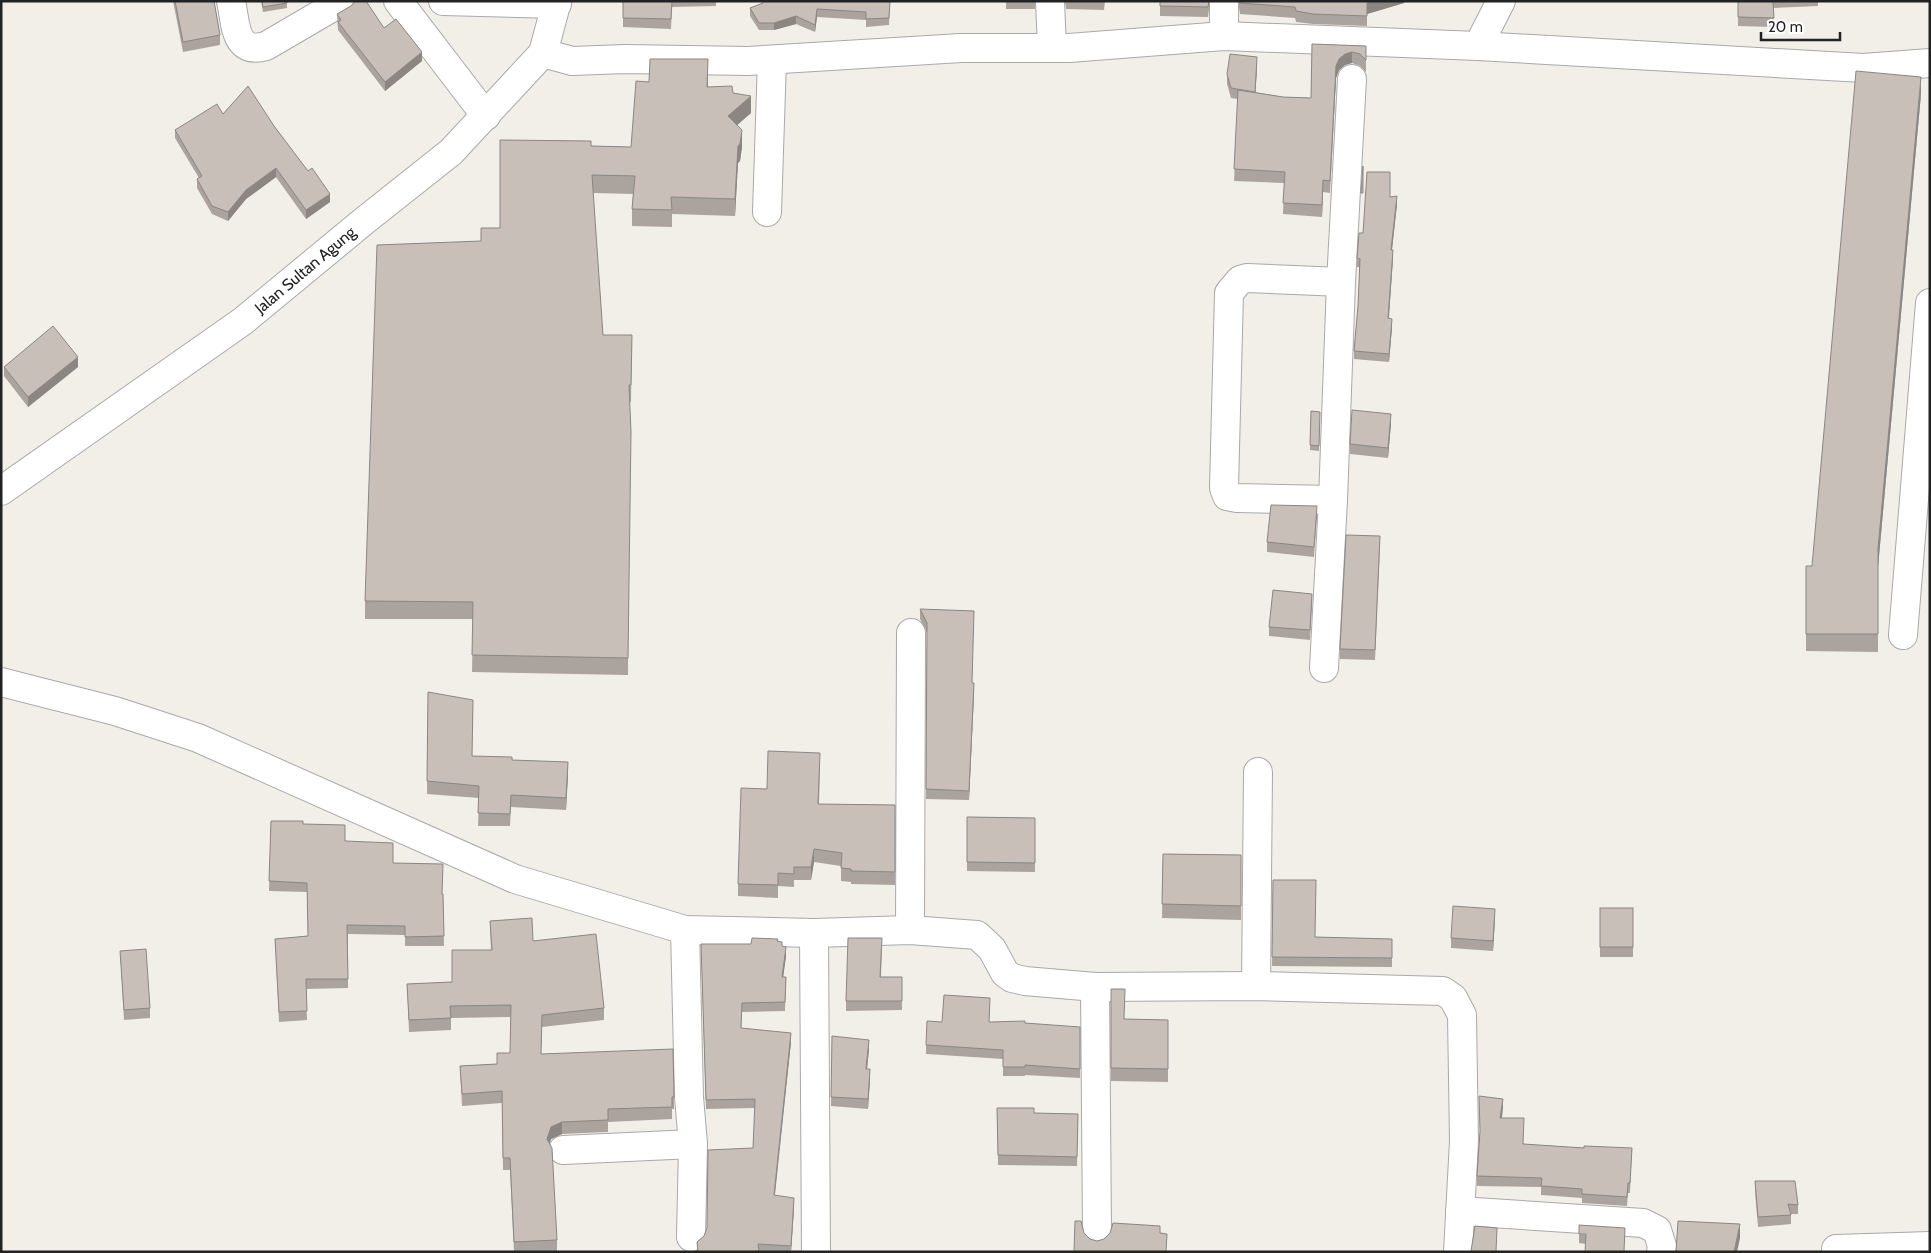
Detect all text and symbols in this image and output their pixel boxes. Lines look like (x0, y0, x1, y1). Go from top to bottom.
scale bar (1761, 10, 1840, 42)
text: 20 m (1768, 18, 1803, 36)
street label: Jalan Sultan Agung (250, 222, 360, 318)

